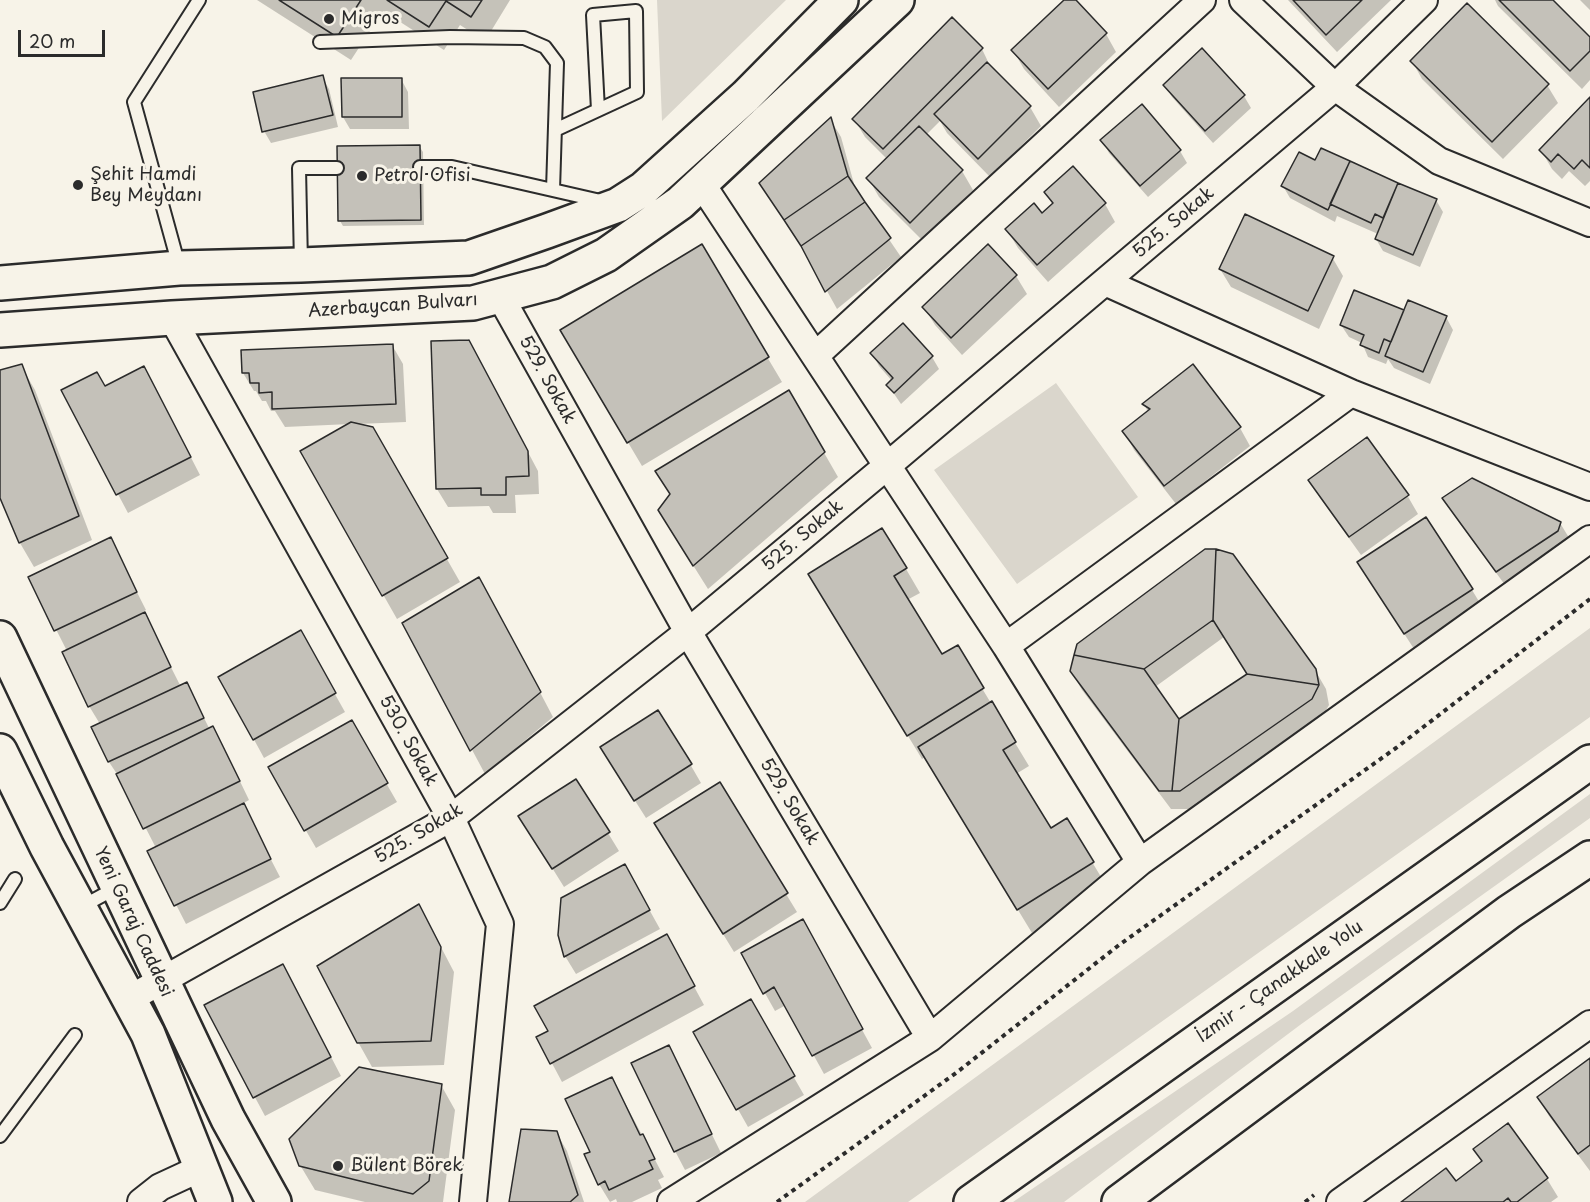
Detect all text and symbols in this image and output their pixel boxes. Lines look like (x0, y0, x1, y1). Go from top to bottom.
place label: Migros (341, 8, 399, 30)
marker: Migros (322, 12, 336, 26)
scale bar (21, 18, 108, 56)
text: 20 m (29, 27, 75, 54)
place label: Şehit Hamdi Bey Meydanı (90, 164, 202, 207)
place label: Petrol Ofisi (374, 165, 471, 187)
marker: Petrol Ofisi (355, 169, 369, 183)
marker: Şehit Hamdi Bey Meydanı (71, 178, 85, 192)
street label: 525. Sokak (1129, 183, 1219, 263)
street label: Azerbaycan Bulvarı (307, 289, 479, 323)
street label: 529. Sokak (514, 332, 580, 428)
street label: 525. Sokak (758, 496, 848, 576)
street label: 530. Sokak (374, 692, 442, 790)
street label: 529. Sokak (755, 755, 823, 849)
street label: 525. Sokak (371, 799, 467, 869)
street label: Yeni Garaj Caddesi (89, 844, 177, 1000)
street label: İzmir - Çanakkale Yolu (1193, 916, 1367, 1048)
place label: Bülent Börek (350, 1155, 463, 1177)
marker: Bülent Börek (331, 1159, 345, 1173)

